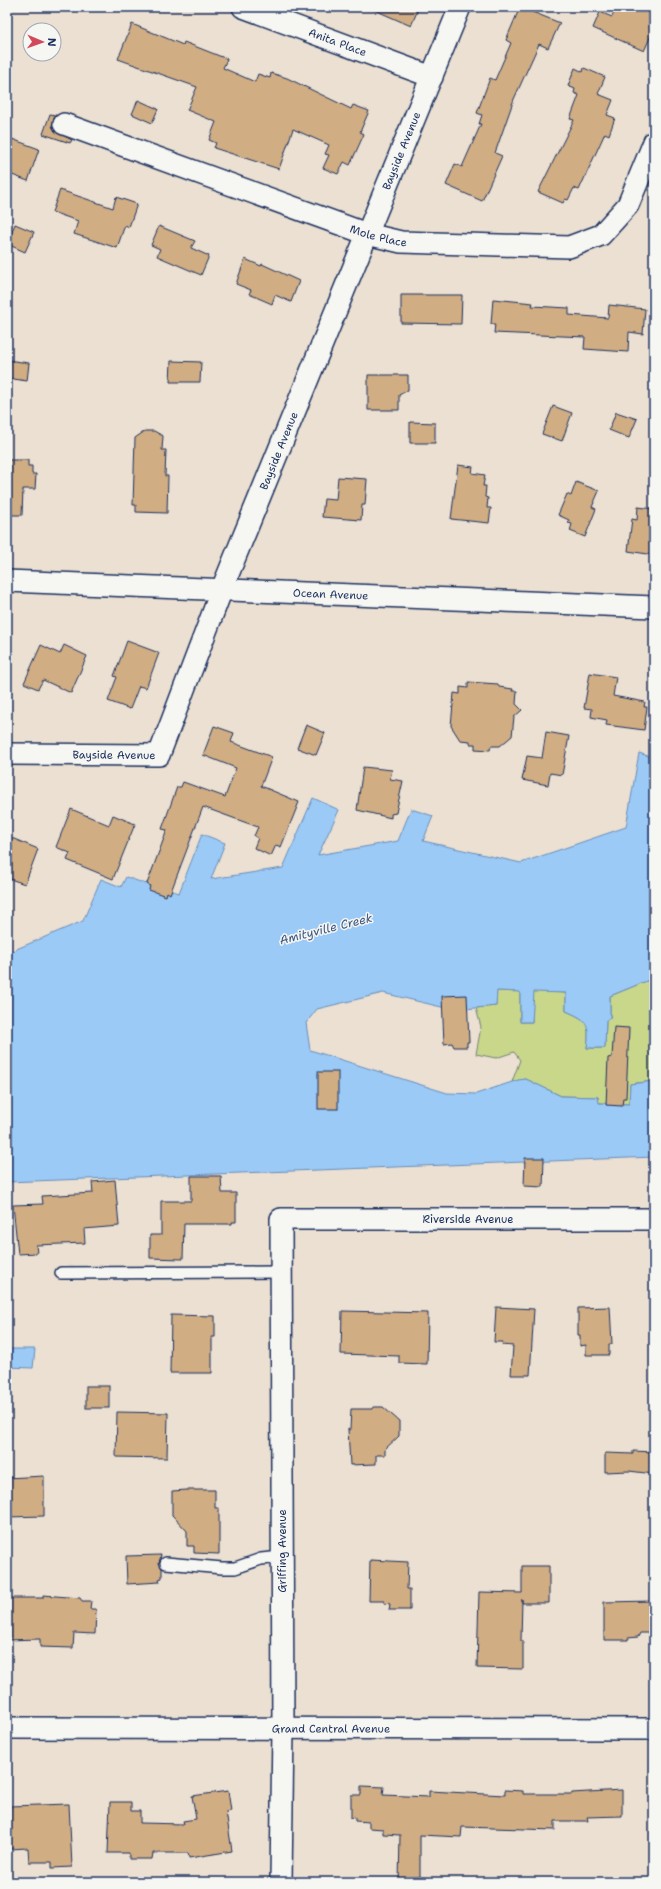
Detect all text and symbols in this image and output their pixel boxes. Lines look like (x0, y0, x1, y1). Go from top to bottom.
north arrow (22, 22, 62, 62)
street label: Anita Place (306, 25, 369, 60)
text: N (44, 38, 59, 47)
street label: Bayside Avenue (379, 110, 424, 192)
street label: Mole Place (348, 221, 407, 250)
street label: Bayside Avenue (256, 410, 302, 492)
street label: Ocean Avenue (293, 585, 369, 604)
street label: Bayside Avenue (72, 747, 156, 763)
water label: Amityville Creek (278, 910, 374, 948)
street label: Riverside Avenue (422, 1212, 513, 1227)
street label: Griffing Avenue (275, 1509, 290, 1593)
street label: Grand Central Avenue (272, 1721, 390, 1737)

